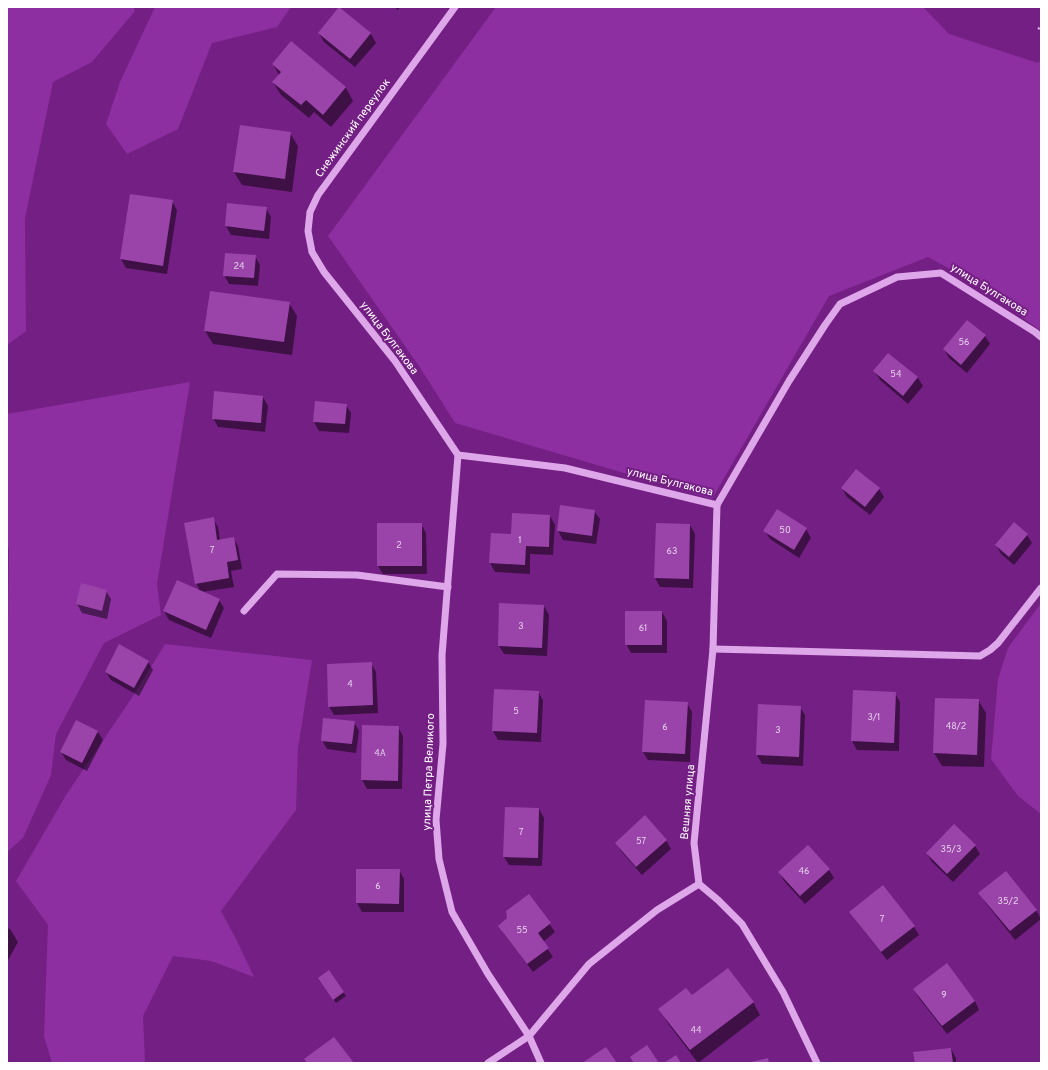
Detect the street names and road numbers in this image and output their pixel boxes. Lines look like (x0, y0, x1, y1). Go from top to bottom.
street label: Снежинский переулок (312, 76, 394, 180)
street label: улица Булгакова (948, 261, 1030, 320)
street label: улица Булгакова (357, 298, 421, 378)
street label: улица Булгакова (625, 464, 715, 500)
street label: улица Петра Великого (420, 713, 438, 831)
street label: Вешняя улица (678, 764, 698, 840)

